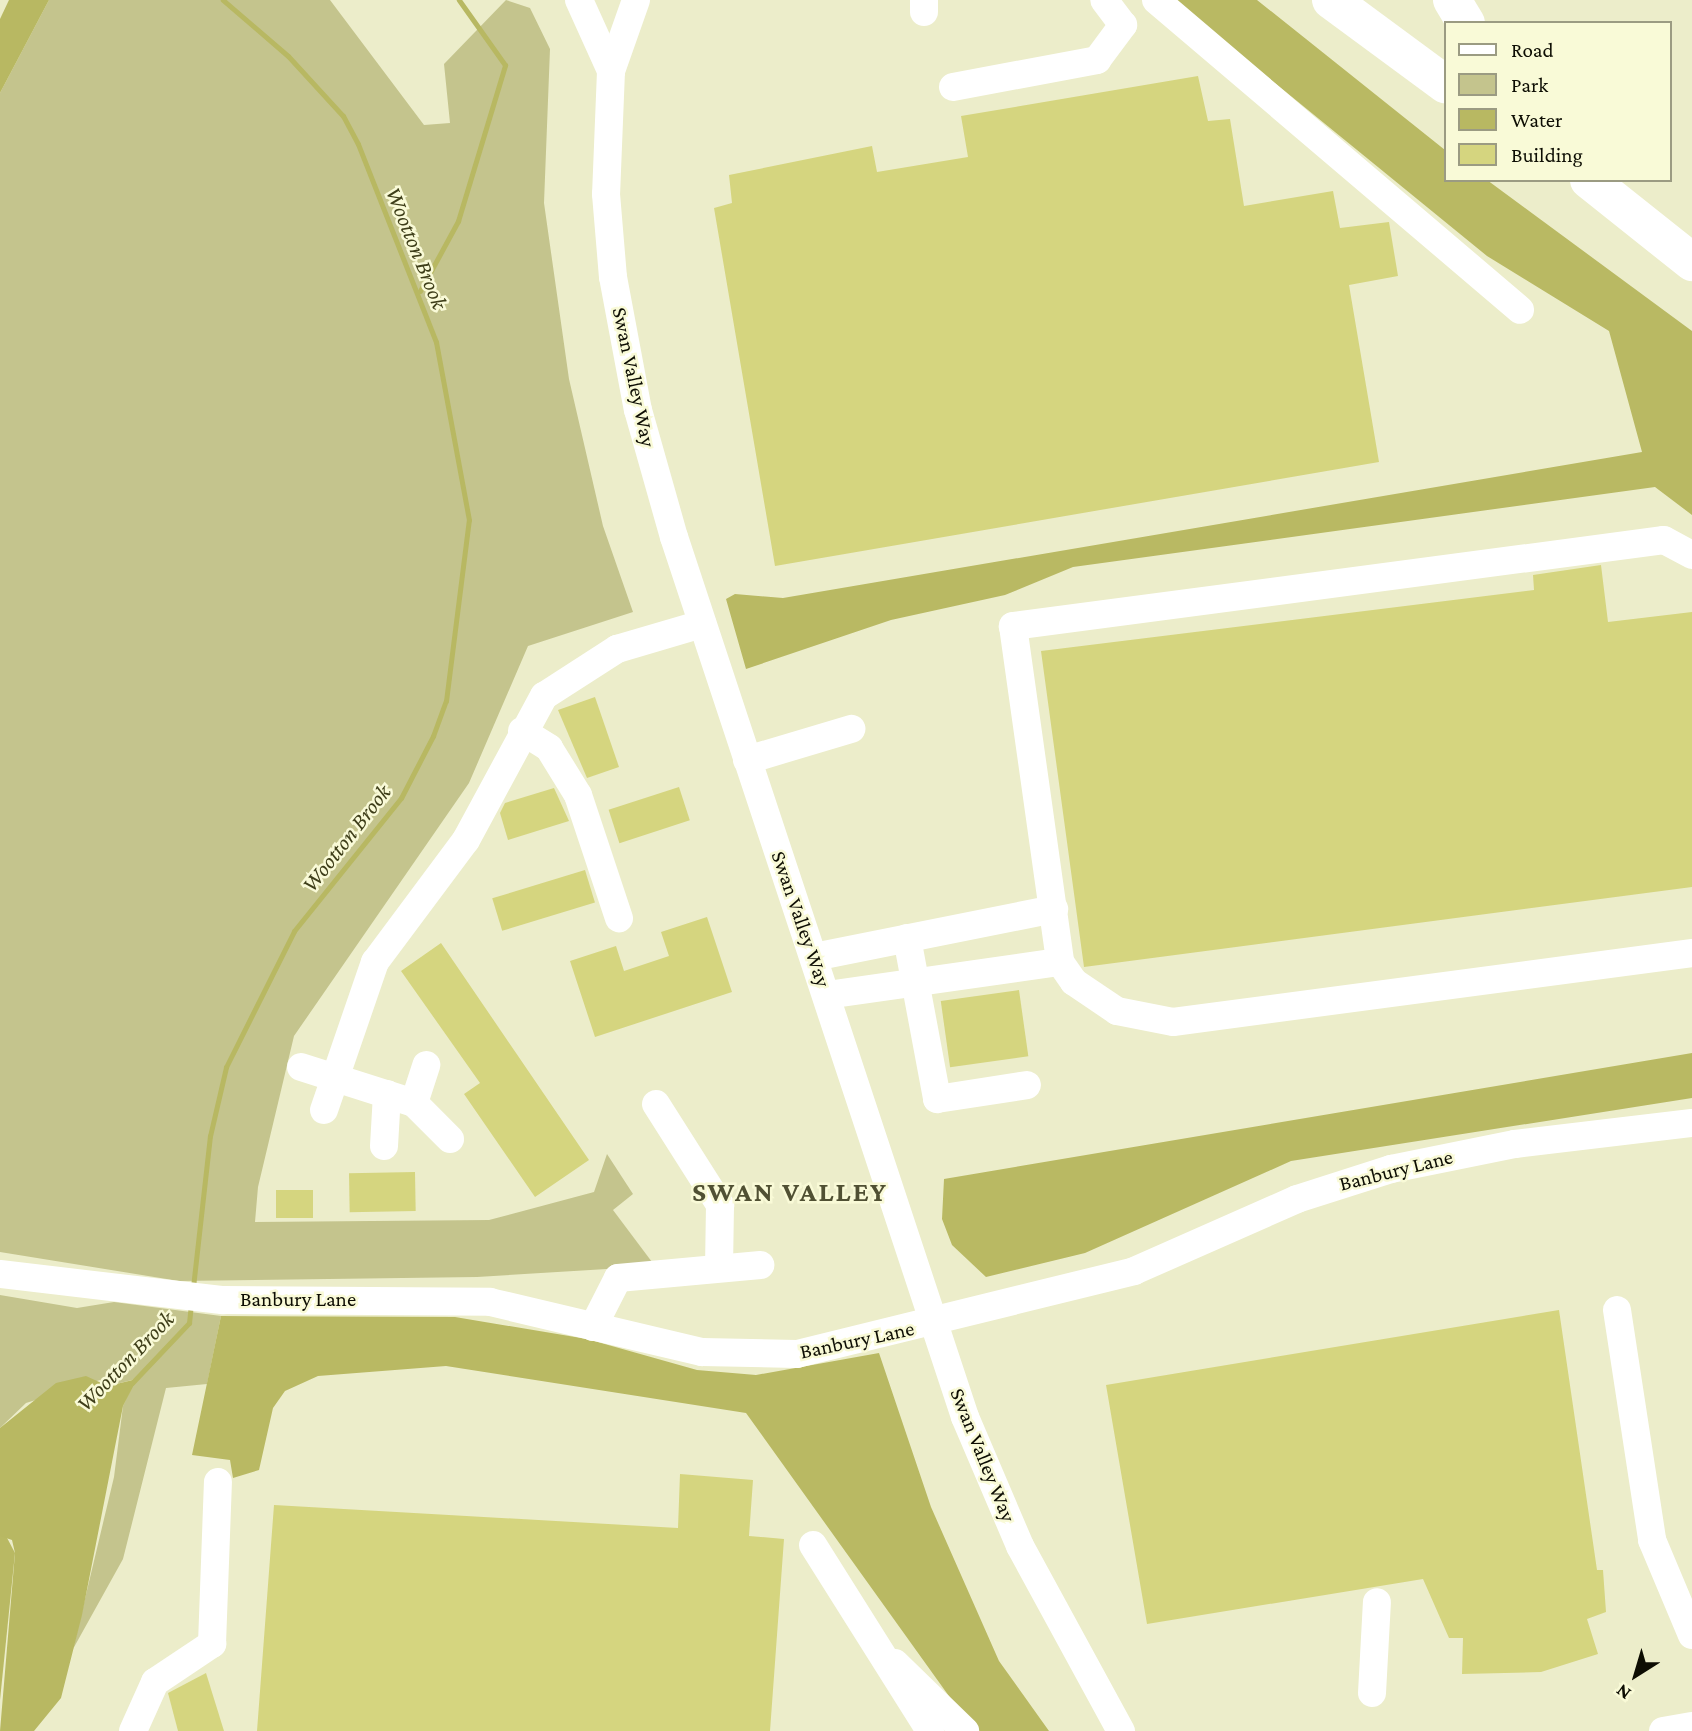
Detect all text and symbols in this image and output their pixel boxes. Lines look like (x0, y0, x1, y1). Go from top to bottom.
legend (1444, 21, 1671, 182)
text: Road (1511, 38, 1554, 62)
text: Park (1511, 73, 1548, 97)
text: Water (1511, 108, 1563, 132)
text: Building (1511, 143, 1583, 167)
water label: Wootton Brook (380, 183, 454, 313)
street label: Swan Valley Way (607, 305, 661, 449)
water label: Wootton Brook (295, 779, 397, 897)
street label: Swan Valley Way (766, 848, 836, 990)
street label: Banbury Lane (1337, 1144, 1455, 1196)
district label: SWAN VALLEY (693, 1175, 887, 1209)
street label: Banbury Lane (240, 1286, 356, 1312)
water label: Wootton Brook (70, 1305, 180, 1417)
street label: Banbury Lane (798, 1316, 916, 1364)
street label: Swan Valley Way (945, 1384, 1021, 1526)
north arrow (1601, 1640, 1671, 1710)
text: N (1612, 1680, 1635, 1704)

